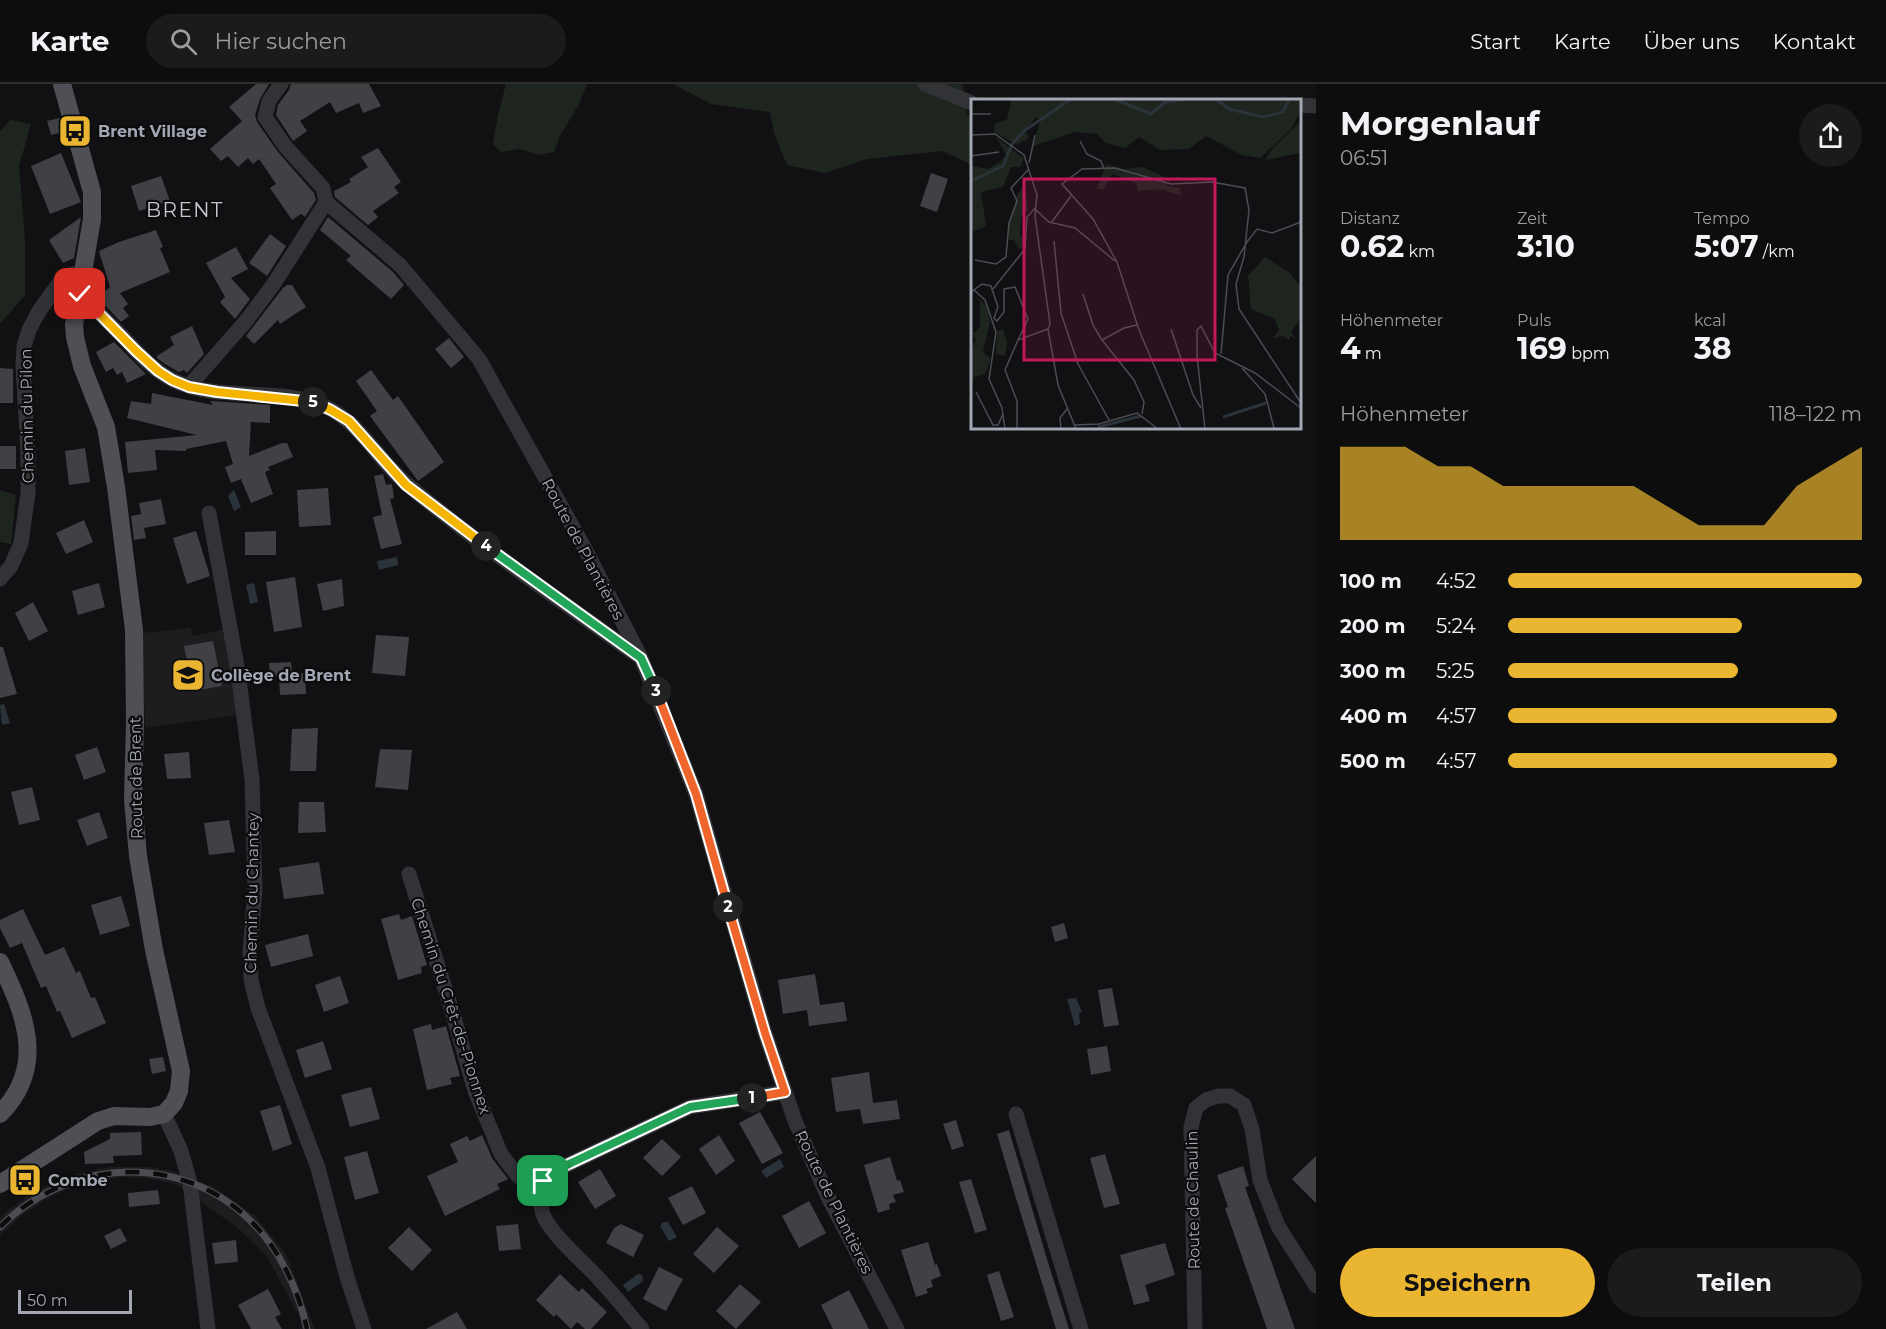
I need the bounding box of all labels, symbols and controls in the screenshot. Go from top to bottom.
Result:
search box [146,14,566,68]
text: Karte [30,24,110,58]
icon: search [167,25,200,58]
text: Hier suchen [215,28,347,55]
text: Start [1470,29,1521,54]
text: Karte [1554,29,1611,54]
text: Über uns [1644,29,1740,54]
text: Kontakt [1773,29,1856,54]
inset map [971,99,1301,429]
text: Morgenlauf [1340,103,1540,143]
button: share [1799,104,1862,167]
bus stop icon: Brent Village [57,113,93,149]
place label: Brent Village [98,122,207,141]
text: 06:51 [1340,146,1388,170]
district label: BRENT [146,198,224,222]
text: Distanz [1340,209,1400,228]
text: Zeit [1517,209,1548,228]
text: Tempo [1694,209,1750,228]
text: 0.62 [1340,228,1404,265]
text: 3:10 [1517,228,1575,265]
text: 5:07 [1694,228,1759,265]
text: km [1404,242,1435,261]
text: /km [1759,242,1795,261]
pin [54,268,105,319]
icon: check [63,277,96,310]
text: Höhenmeter [1340,311,1443,330]
text: Puls [1517,311,1551,330]
text: kcal [1694,311,1726,330]
text: 4 [1340,330,1361,367]
text: 169 [1517,330,1567,367]
text: 38 [1694,330,1732,367]
text: m [1361,344,1382,363]
text: bpm [1567,344,1610,363]
street label: Chemin du Pilon [16,348,38,484]
pin: 5 [298,387,328,417]
text: 5 [308,392,318,411]
text: Höhenmeter [1340,402,1469,426]
text: 118–122 m [1769,402,1862,426]
street label: Route de Plantières [538,475,628,623]
pin: 4 [471,531,501,561]
text: 4 [480,536,492,555]
text: 100 m [1340,569,1402,593]
text: 4:52 [1436,569,1476,593]
text: 200 m [1340,614,1406,638]
text: 5:24 [1436,614,1476,638]
school or university icon: Collège de Brent [170,657,206,693]
text: 300 m [1340,659,1406,683]
text: 5:25 [1436,659,1474,683]
place label: Collège de Brent [211,666,351,685]
pin: 3 [641,676,671,706]
text: 3 [651,681,661,700]
text: 400 m [1340,704,1408,728]
text: 4:57 [1436,704,1476,728]
street label: Route de Brent [125,716,147,839]
text: 500 m [1340,749,1406,773]
text: 4:57 [1436,749,1476,773]
street label: Chemin du Chantey [241,812,263,974]
pin: 2 [713,892,743,922]
street label: Chemin du Crêt-de-Pionnex [407,896,495,1117]
text: 2 [723,897,733,916]
pin: 1 [737,1083,767,1113]
text: 1 [749,1088,755,1107]
street label: Route de Plantières [791,1127,877,1277]
street label: Route de Chaulin [1182,1130,1204,1270]
pin [517,1155,568,1206]
bus stop icon: Combe [7,1162,43,1198]
icon: arrive [526,1164,559,1197]
place label: Combe [48,1171,108,1190]
button: Speichern [1340,1248,1595,1317]
button: Teilen [1607,1248,1862,1317]
scale bar [18,1287,132,1314]
text: 50 m [27,1291,68,1310]

